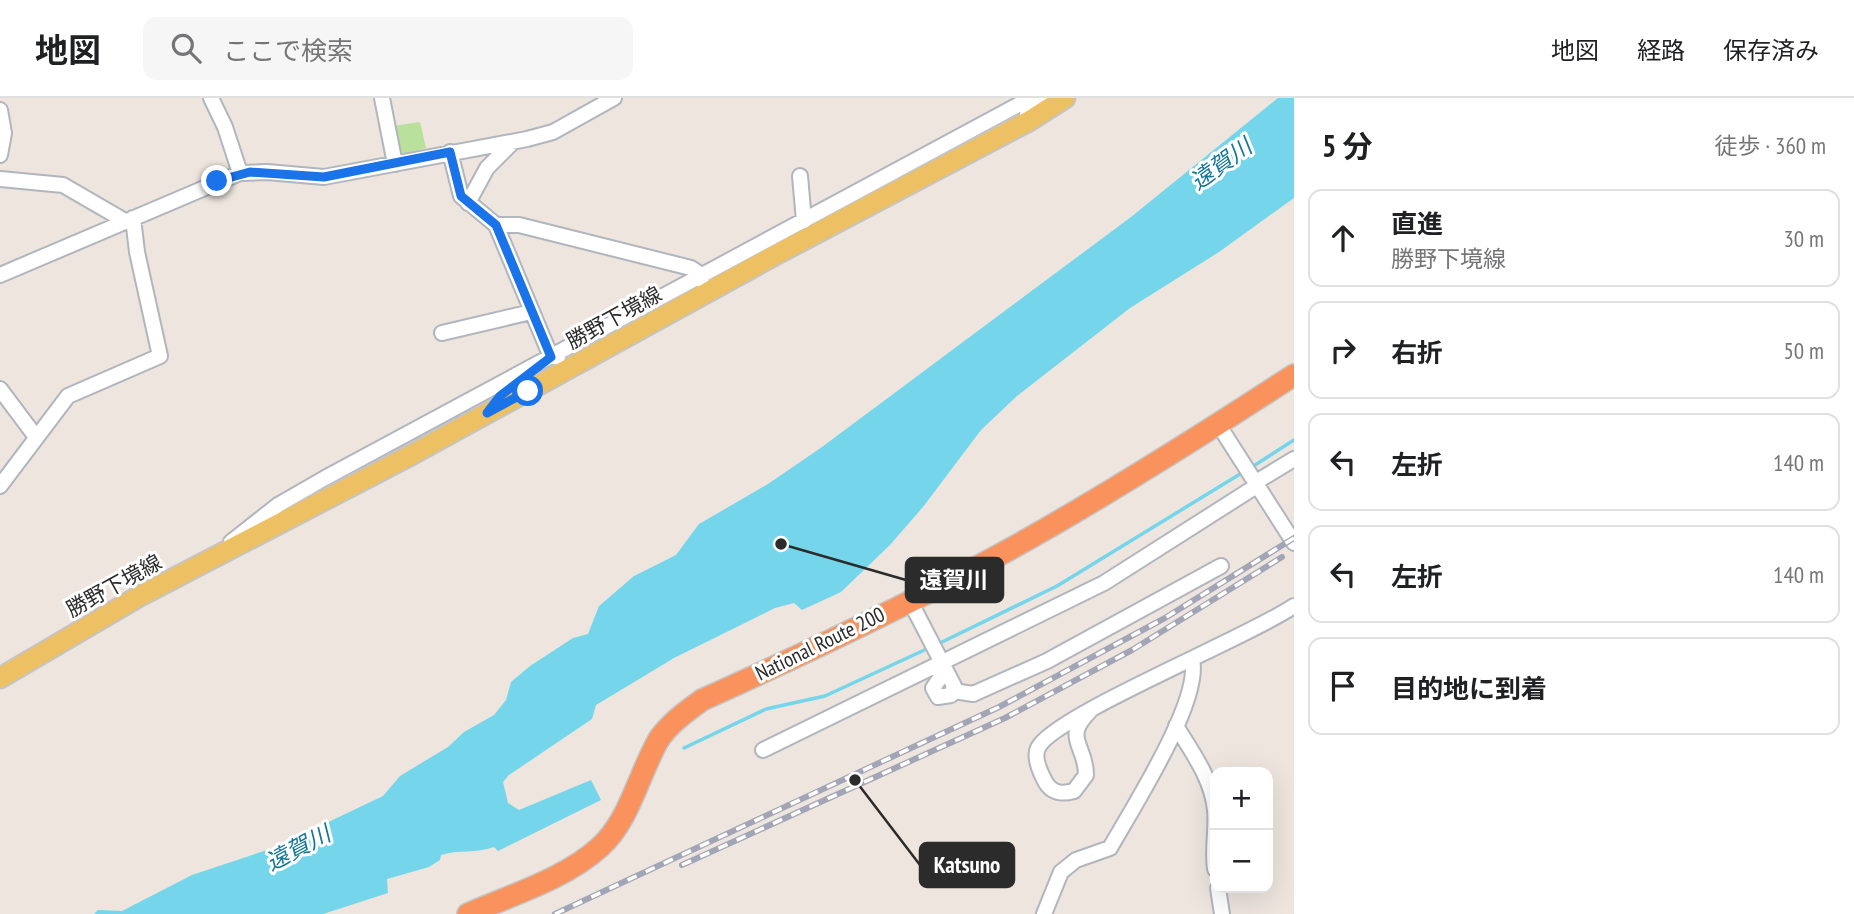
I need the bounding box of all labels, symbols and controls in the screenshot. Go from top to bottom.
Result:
search box [143,17,633,80]
text: 地図 [35,28,101,71]
icon: search [167,29,205,67]
text: ここで検索 [223,34,353,67]
text: 地図 [1551,35,1599,66]
text: 経路 [1637,35,1685,66]
text: 保存済み [1723,35,1819,66]
text: 5 分 [1322,126,1373,165]
water label: 遠賀川 [1184,130,1260,196]
text: 徒歩 · 360 m [1714,131,1826,160]
route end [201,165,232,196]
text: 直進 [1391,207,1443,240]
icon: ahead [1324,219,1362,257]
text: 30 m [1783,224,1824,253]
text: 勝野下境線 [1391,244,1506,273]
street label: 勝野下境線 [561,280,666,355]
icon: right [1324,331,1362,369]
text: 右折 [1391,336,1443,369]
text: 50 m [1783,336,1824,365]
route start [512,375,543,406]
icon: left [1324,443,1362,481]
text: 左折 [1391,448,1443,481]
text: 140 m [1773,448,1824,477]
street label: 勝野下境線 [61,548,166,623]
icon: left [1324,555,1362,593]
callout: 遠賀川 [906,558,1003,602]
text: 左折 [1391,560,1443,593]
text: 140 m [1773,560,1824,589]
text: 遠賀川 [920,565,989,594]
street label: National Route 200 [751,601,889,687]
icon: arrive [1324,667,1362,705]
text: 目的地に到着 [1391,672,1547,705]
map controls [1210,767,1273,893]
button: + [1210,767,1273,830]
water label: 遠賀川 [260,817,338,877]
button: − [1210,830,1273,893]
callout: Katsuno [920,843,1014,887]
text: Katsuno [934,850,1000,879]

